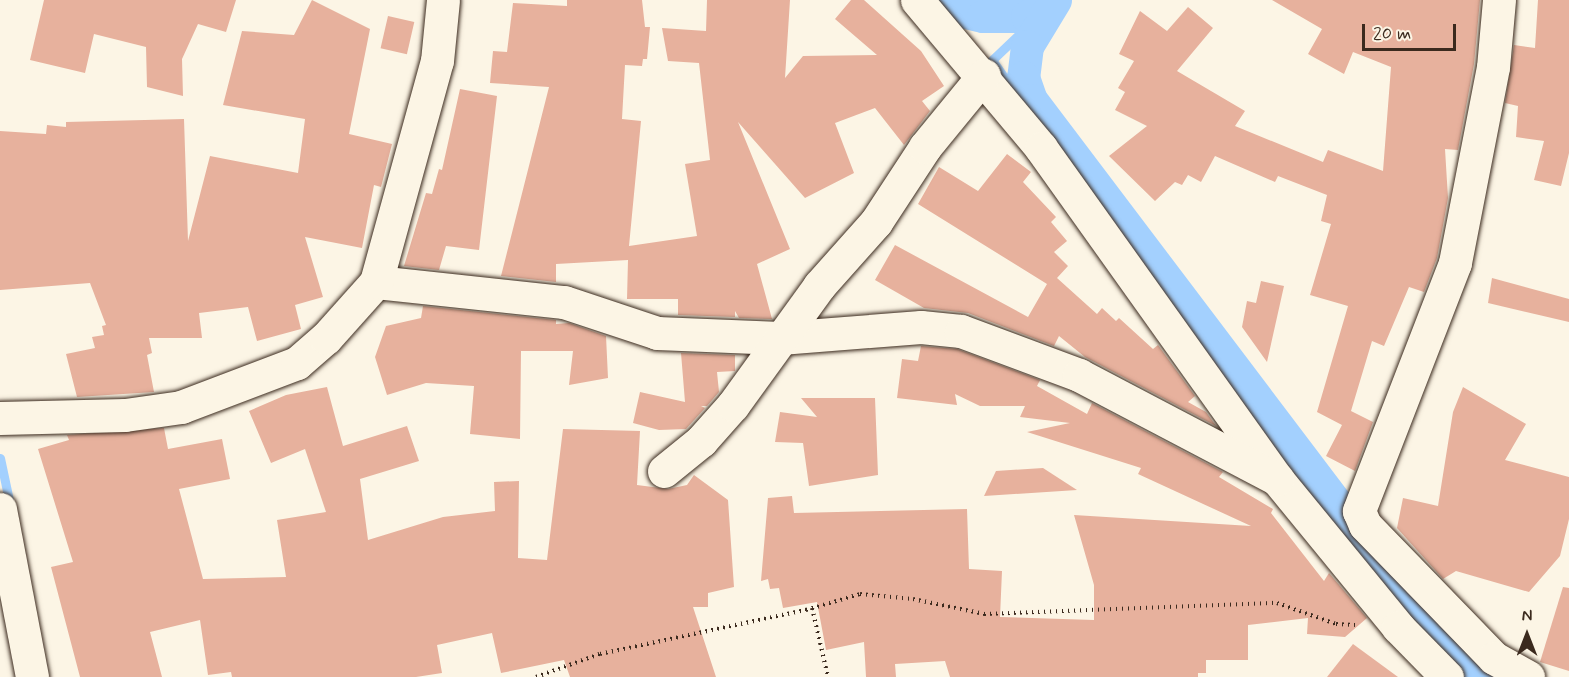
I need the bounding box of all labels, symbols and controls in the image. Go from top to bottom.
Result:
scale bar [1365,12,1460,50]
text: 20 m [1373,22,1411,46]
north arrow [1497,605,1557,665]
text: N [1522,606,1532,627]

